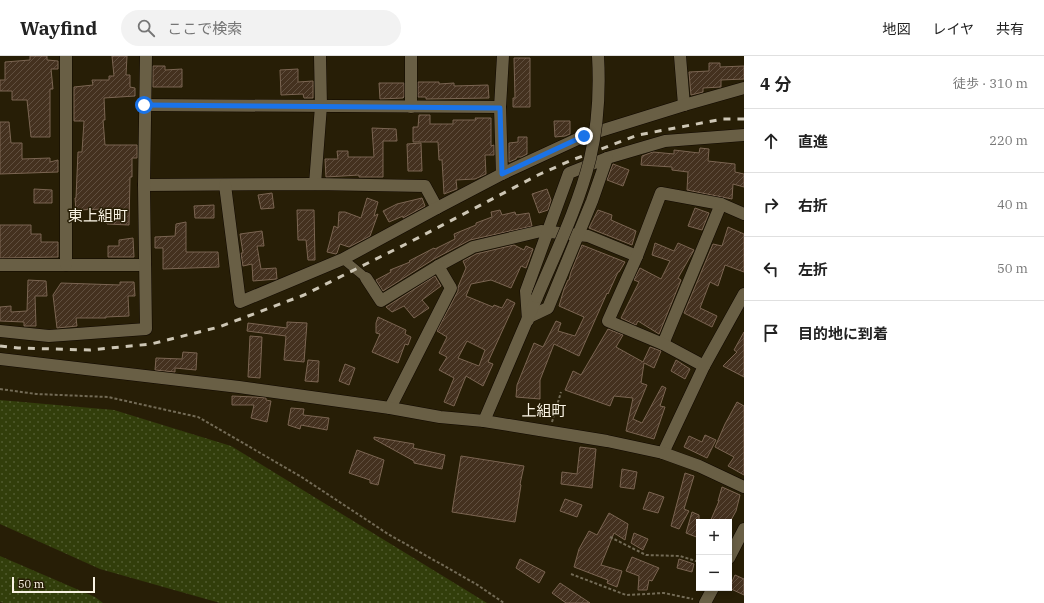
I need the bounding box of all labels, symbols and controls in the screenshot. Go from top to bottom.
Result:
search box [121,10,401,46]
text: Wayfind [20,16,97,40]
icon: search [135,17,157,39]
text: ここで検索 [167,19,242,38]
text: 地図 [882,20,910,38]
text: レイヤ [932,20,974,38]
text: 共有 [996,20,1024,38]
text: 4 分 [760,73,791,95]
text: 徒歩 · 310 m [953,75,1028,92]
route start [135,96,153,114]
route end [575,127,593,145]
icon: ahead [760,130,782,152]
text: 直進 [798,132,828,151]
text: 220 m [989,132,1028,149]
icon: right [760,194,782,216]
text: 右折 [798,196,828,215]
text: 40 m [997,196,1028,213]
district label: 東上組町 [68,206,128,225]
icon: left [760,258,782,280]
text: 左折 [798,260,828,279]
text: 50 m [997,260,1028,277]
icon: arrive [760,322,782,344]
text: 目的地に到着 [798,324,888,343]
district label: 上組町 [521,401,567,420]
map controls [696,519,732,591]
button: + [696,519,732,555]
button: − [696,555,732,591]
scale bar [12,575,95,594]
text: 50 m [18,577,44,591]

